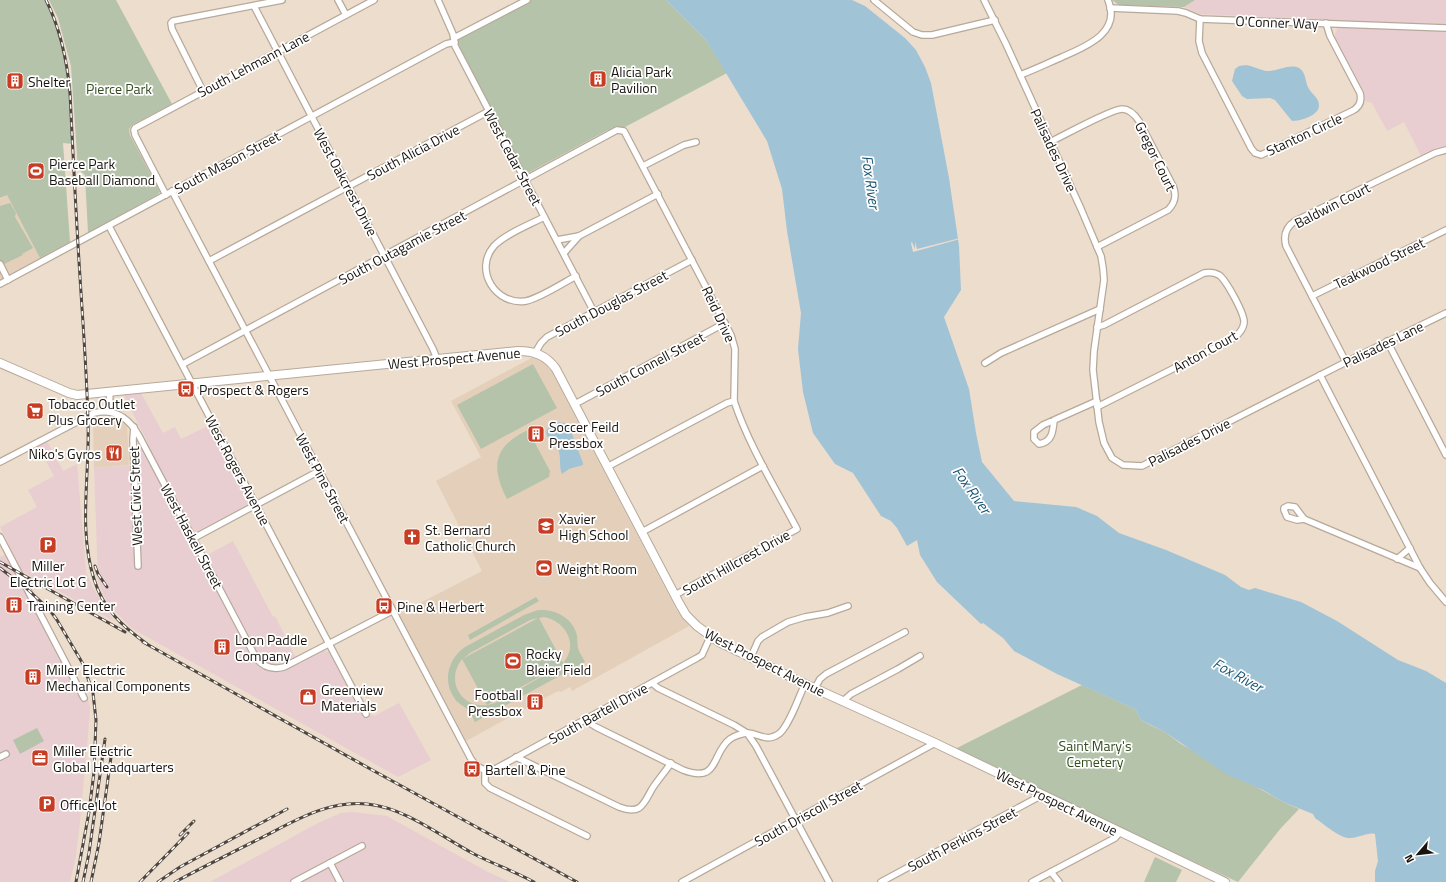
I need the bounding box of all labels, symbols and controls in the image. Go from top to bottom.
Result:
street label: O'Conner Way [1235,10,1319,34]
street label: South Lehmann Lane [193,26,313,102]
place label: Alicia Park Pavilion [611,61,672,98]
building icon: Alicia Park Pavilion [588,69,608,89]
building icon: Shelter [5,71,25,91]
place label: Shelter [28,71,70,92]
park label: Pierce Park [86,78,152,99]
street label: West Cedar Street [479,105,547,209]
street label: Palisades Drive [1026,105,1082,195]
street label: Stanton Circle [1263,107,1345,161]
street label: Gregor Court [1130,118,1182,194]
street label: South Alicia Drive [363,119,463,185]
street label: West Oakcrest Drive [309,124,383,240]
street label: South Mason Street [170,125,284,199]
place label: Pierce Park Baseball Diamond [49,153,155,190]
water label: Fox River [856,154,886,212]
sports icon: Pierce Park Baseball Diamond [26,161,46,181]
street label: Baldwin Court [1290,177,1374,233]
street label: South Outagamie Street [334,204,470,290]
street label: Teakwood Street [1330,232,1428,294]
street label: South Douglas Street [551,264,671,342]
street label: Reid Drive [697,282,741,346]
street label: Palisades Lane [1339,315,1427,373]
street label: Anton Court [1169,325,1241,377]
street label: South Connell Street [592,326,708,402]
street label: West Prospect Avenue [387,342,521,374]
bus stop icon: Prospect & Rogers [176,379,196,399]
place label: Prospect & Rogers [199,379,309,400]
place label: Tobacco Outlet Plus Grocery [48,393,135,430]
supermarket icon: Tobacco Outlet Plus Grocery [25,401,45,421]
street label: West Rogers Avenue [200,411,276,529]
street label: Palisades Drive [1144,412,1234,472]
place label: Soccer Feild Pressbox [549,416,619,453]
building icon: Soccer Feild Pressbox [526,424,546,444]
street label: West Pine Street [291,429,356,527]
place label: Niko's Gyros [28,443,101,464]
restaurant icon: Niko's Gyros [104,443,124,463]
street label: West Civic Street [123,446,147,546]
water label: Fox River [947,461,998,520]
street label: West Haskell Street [156,480,229,592]
place label: Xavier High School [559,508,629,545]
school or university icon: Xavier High School [536,516,556,536]
place label: St. Bernard Catholic Church [425,519,516,556]
street label: South Hillcrest Drive [678,524,794,600]
church icon: St. Bernard Catholic Church [402,527,422,547]
parking icon: Miller Electric Lot G [38,535,58,555]
place label: Miller Electric Lot G [10,555,86,592]
sports icon: Weight Room [534,558,554,578]
place label: Weight Room [557,558,637,579]
building icon: Training Center [4,595,24,615]
place label: Training Center [27,595,115,616]
bus stop icon: Pine & Herbert [374,596,394,616]
place label: Pine & Herbert [397,596,484,617]
street label: West Prospect Avenue [701,622,829,702]
place label: Loon Paddle Company [235,629,307,666]
building icon: Loon Paddle Company [212,637,232,657]
place label: Rocky Bleier Field [526,643,591,680]
sports icon: Rocky Bleier Field [503,651,523,671]
water label: Fox River [1209,652,1269,699]
place label: Miller Electric Mechanical Components [46,659,190,696]
building icon: Miller Electric Mechanical Components [23,667,43,687]
street label: South Bartell Drive [545,677,651,749]
place label: Greenview Materials [321,679,384,716]
place label: Football Pressbox [468,684,523,721]
shop icon: Greenview Materials [298,687,318,707]
building icon: Football Pressbox [525,692,545,712]
park label: Saint Mary's Cemetery [1059,735,1131,772]
place label: Miller Electric Global Headquarters [53,740,174,777]
office icon: Miller Electric Global Headquarters [30,748,50,768]
bus stop icon: Bartell & Pine [462,759,482,779]
place label: Bartell & Pine [485,759,566,780]
street label: West Prospect Avenue [993,763,1121,841]
street label: South Driscoll Street [750,775,866,851]
parking icon: Office Lot [37,794,57,814]
place label: Office Lot [60,794,117,815]
street label: South Perkins Street [904,801,1020,877]
north arrow [1398,834,1438,874]
text: N [1400,852,1418,866]

